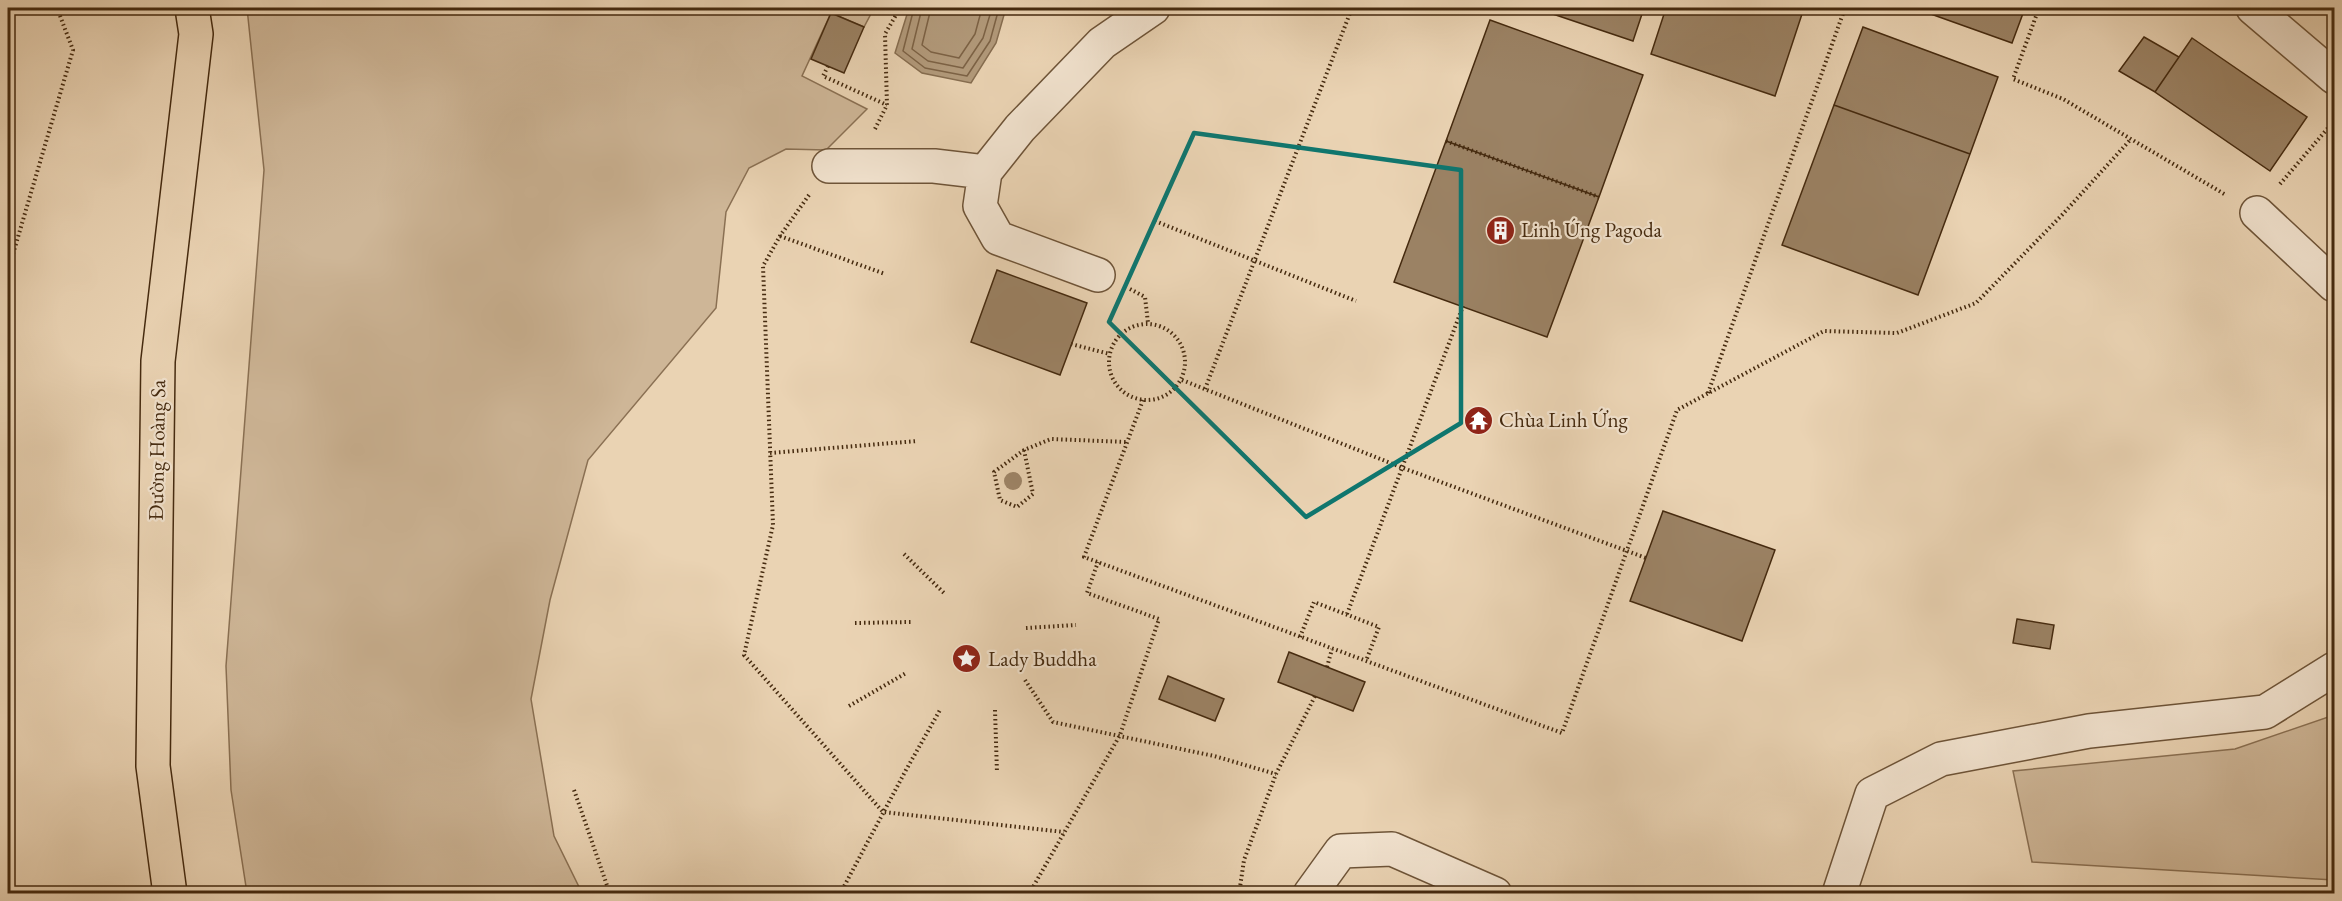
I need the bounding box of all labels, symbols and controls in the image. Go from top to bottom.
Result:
building icon: Linh Úng Pagoda [1484,214,1516,246]
place label: Linh Úng Pagoda [1521,216,1663,243]
street label: Đường Hoàng Sa [142,379,171,521]
temple icon: Chùa Linh Ứng [1462,404,1494,436]
place label: Chùa Linh Ứng [1499,406,1628,433]
place icon: Lady Buddha [951,643,983,675]
place label: Lady Buddha [988,645,1097,672]

